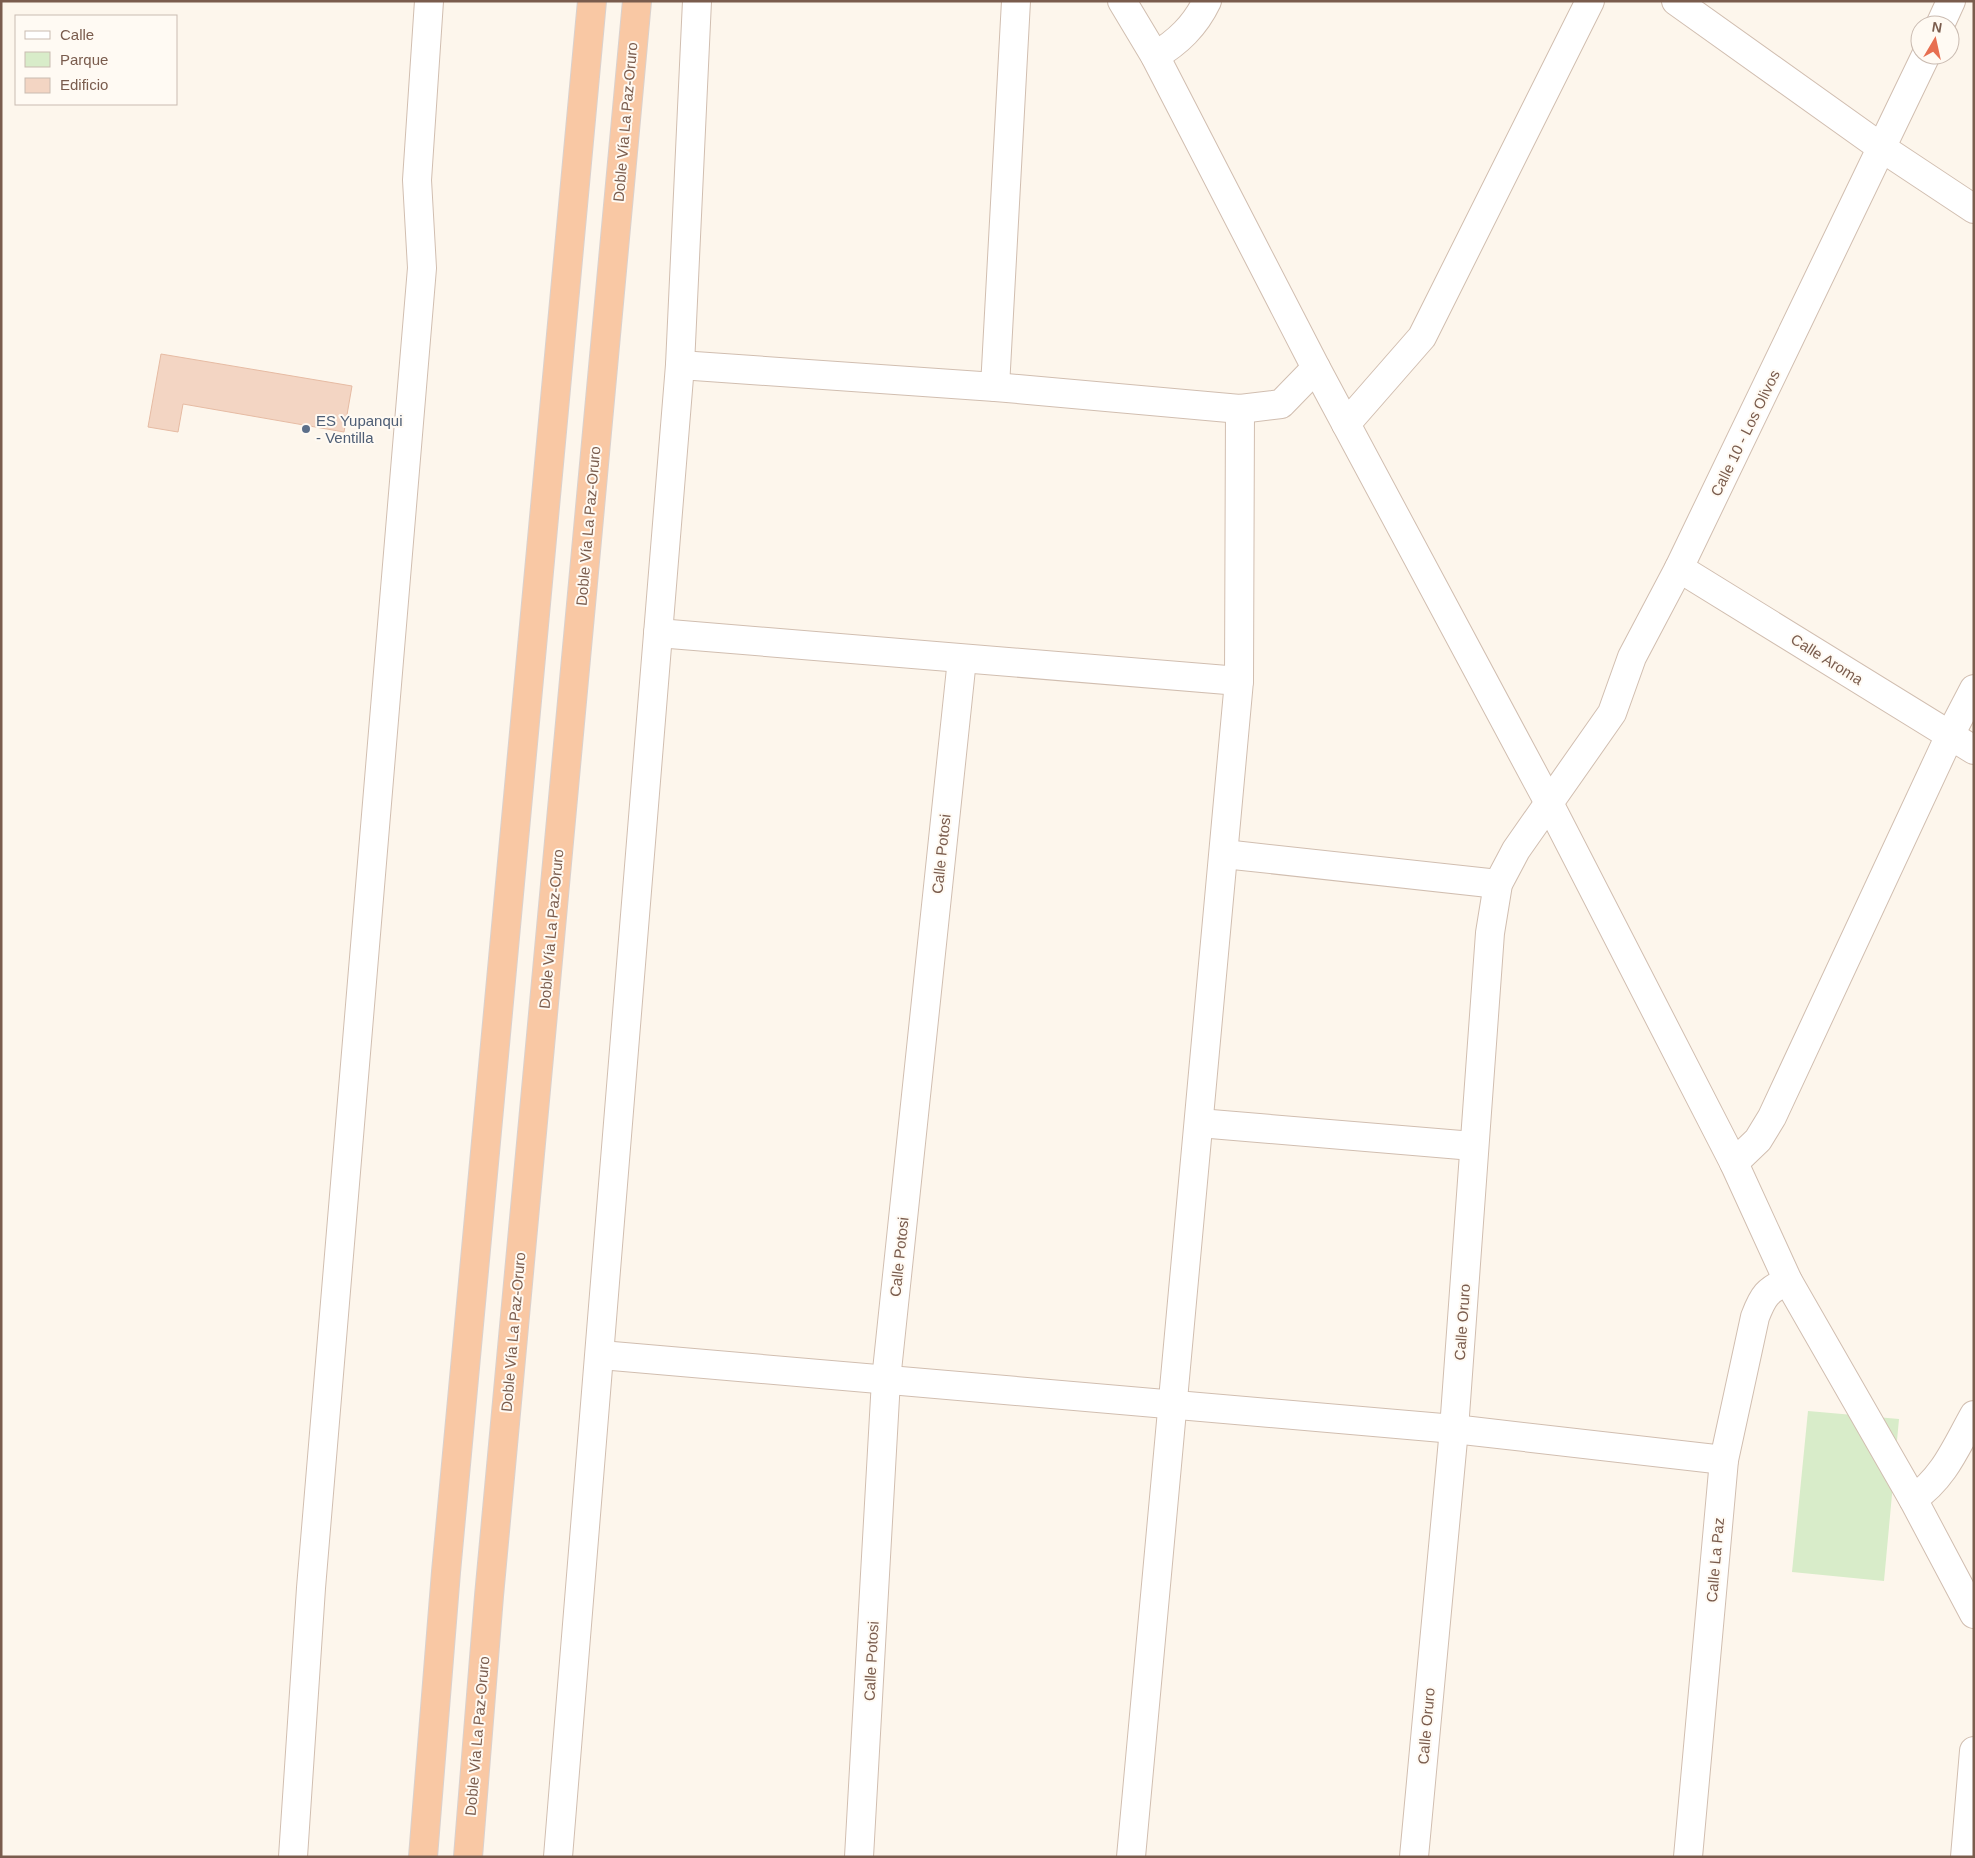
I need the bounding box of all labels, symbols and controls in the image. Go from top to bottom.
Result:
legend [15,15,178,105]
north arrow [1910,15,1960,65]
text: N [1931,18,1943,36]
text: Calle [60,26,94,43]
street label: Doble Vía La Paz-Oruro [610,42,640,202]
text: Parque [60,51,108,68]
text: Edificio [60,76,108,93]
street label: Calle 10 - Los Olivos [1707,367,1783,499]
place label: ES Yupanqui - Ventilla [316,412,402,446]
marker: ES Yupanqui - Ventilla [300,423,312,435]
street label: Doble Vía La Paz-Oruro [573,446,603,606]
street label: Calle Aroma [1788,630,1867,688]
street label: Calle Potosi [928,813,954,895]
street label: Doble Vía La Paz-Oruro [536,849,566,1009]
street label: Calle Potosi [886,1216,912,1298]
street label: Doble Vía La Paz-Oruro [498,1252,528,1412]
street label: Calle Oruro [1451,1283,1473,1361]
street label: Calle La Paz [1703,1517,1727,1603]
street label: Calle Potosi [860,1621,882,1701]
street label: Doble Vía La Paz-Oruro [462,1656,492,1816]
street label: Calle Oruro [1414,1687,1438,1765]

